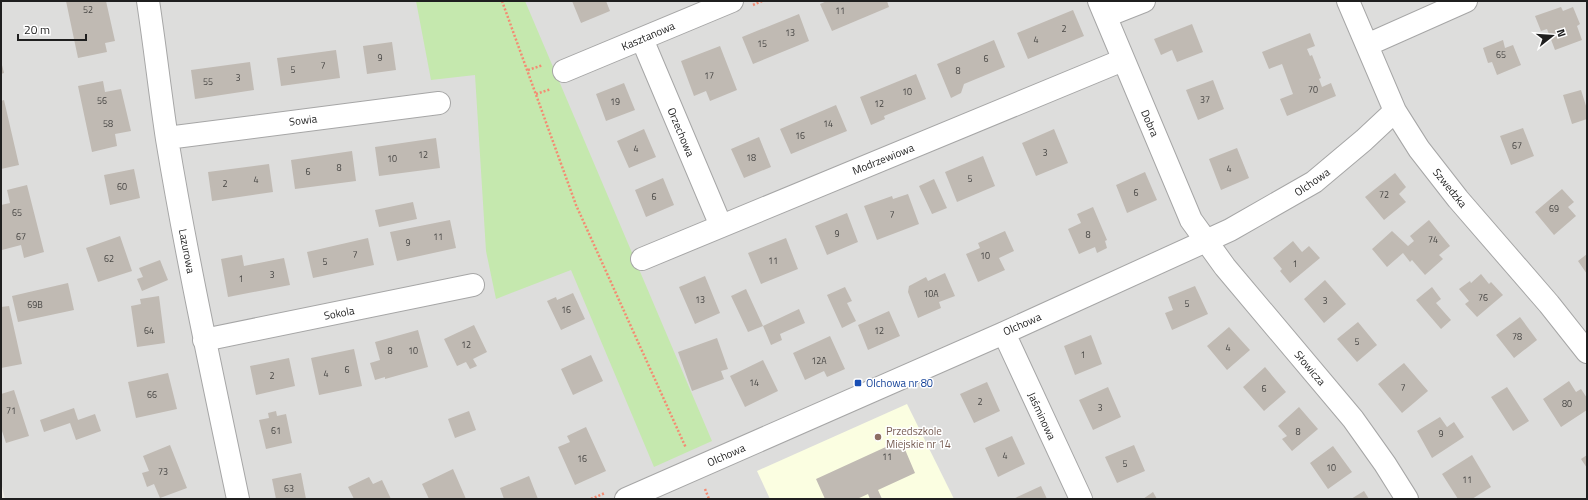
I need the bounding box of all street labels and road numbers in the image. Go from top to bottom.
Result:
street label: Kasztanowa [619,17,678,54]
street label: Orzechowa [663,105,699,159]
street label: Dobra [1137,107,1163,139]
street label: Sowia [288,110,318,130]
street label: Modrzewiowa [850,139,917,179]
street label: Olchowa [1291,164,1333,200]
street label: Szwedzka [1429,165,1471,211]
street label: Lazurowa [175,227,199,275]
street label: Sokola [322,302,356,324]
street label: Olchowa [1000,308,1044,339]
street label: Słowicza [1291,347,1330,389]
street label: Jaśminowa [1024,390,1060,443]
street label: Olchowa [704,439,748,470]

